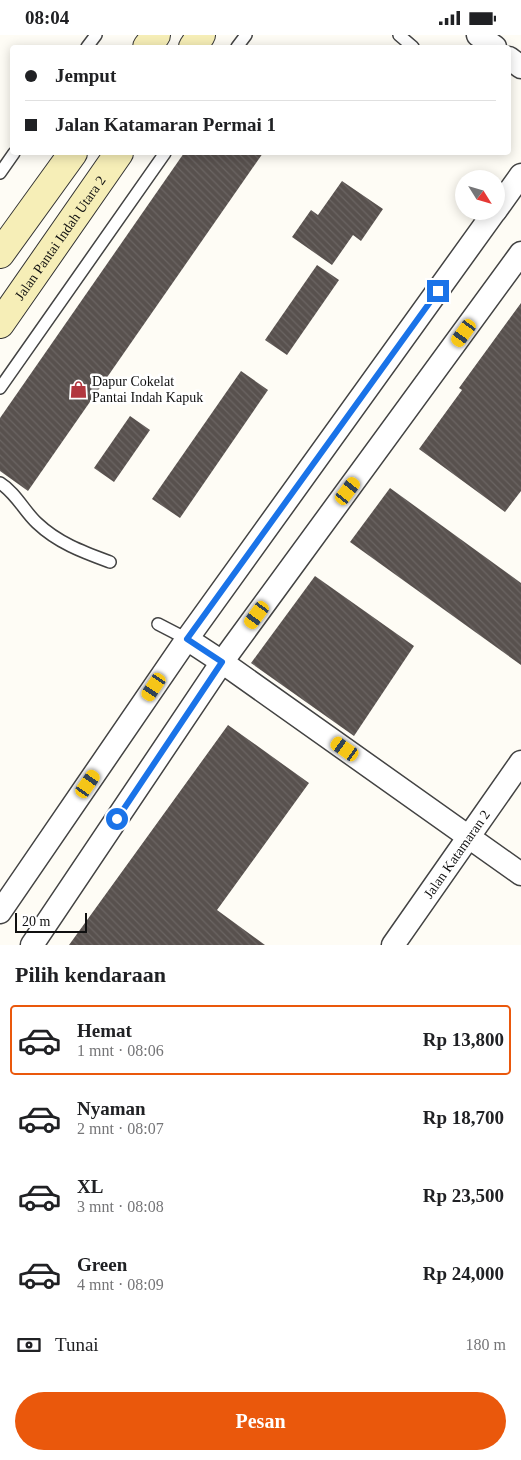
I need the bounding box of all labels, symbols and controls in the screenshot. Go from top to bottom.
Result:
text: 08:04 [25,7,69,28]
text: Jemput [55,65,116,86]
text: Jalan Katamaran Permai 1 [55,114,276,135]
north arrow [455,170,505,220]
map controls [455,170,505,220]
street label: Jalan Pantai Indah Utara 2 [12,173,108,303]
route end [427,280,449,302]
car [449,316,478,350]
place label: Dapur Cokelat Pantai Indah Kapuk [92,374,203,405]
shop icon: Dapur Cokelat Pantai Indah Kapuk [68,379,88,399]
car [332,475,363,507]
car [242,598,271,632]
car [139,670,168,704]
car [328,734,361,764]
car [73,767,102,801]
street label: Jalan Katamaran 2 [421,807,493,901]
route start [106,808,128,830]
scale bar [15,910,88,933]
text: 20 m [22,914,50,929]
text: Pilih kendaraan [15,962,166,987]
icon: car [17,1018,62,1063]
text: Hemat [77,1020,132,1041]
text: Rp 13,800 [423,1029,504,1050]
text: 1 mnt · 08:06 [77,1042,164,1059]
icon: car [17,1096,62,1141]
text: Nyaman [77,1098,146,1119]
text: Rp 18,700 [423,1107,504,1128]
text: 2 mnt · 08:07 [77,1120,164,1137]
icon: car [17,1174,62,1219]
text: XL [77,1176,103,1197]
text: Rp 23,500 [423,1185,504,1206]
text: 3 mnt · 08:08 [77,1198,164,1215]
icon: car [17,1252,62,1297]
text: Green [77,1254,127,1275]
text: Rp 24,000 [423,1263,504,1284]
text: 4 mnt · 08:09 [77,1276,164,1293]
icon: cash [15,1331,43,1359]
text: Tunai [55,1334,99,1355]
text: 180 m [466,1336,506,1353]
button: Pesan [15,1392,506,1450]

